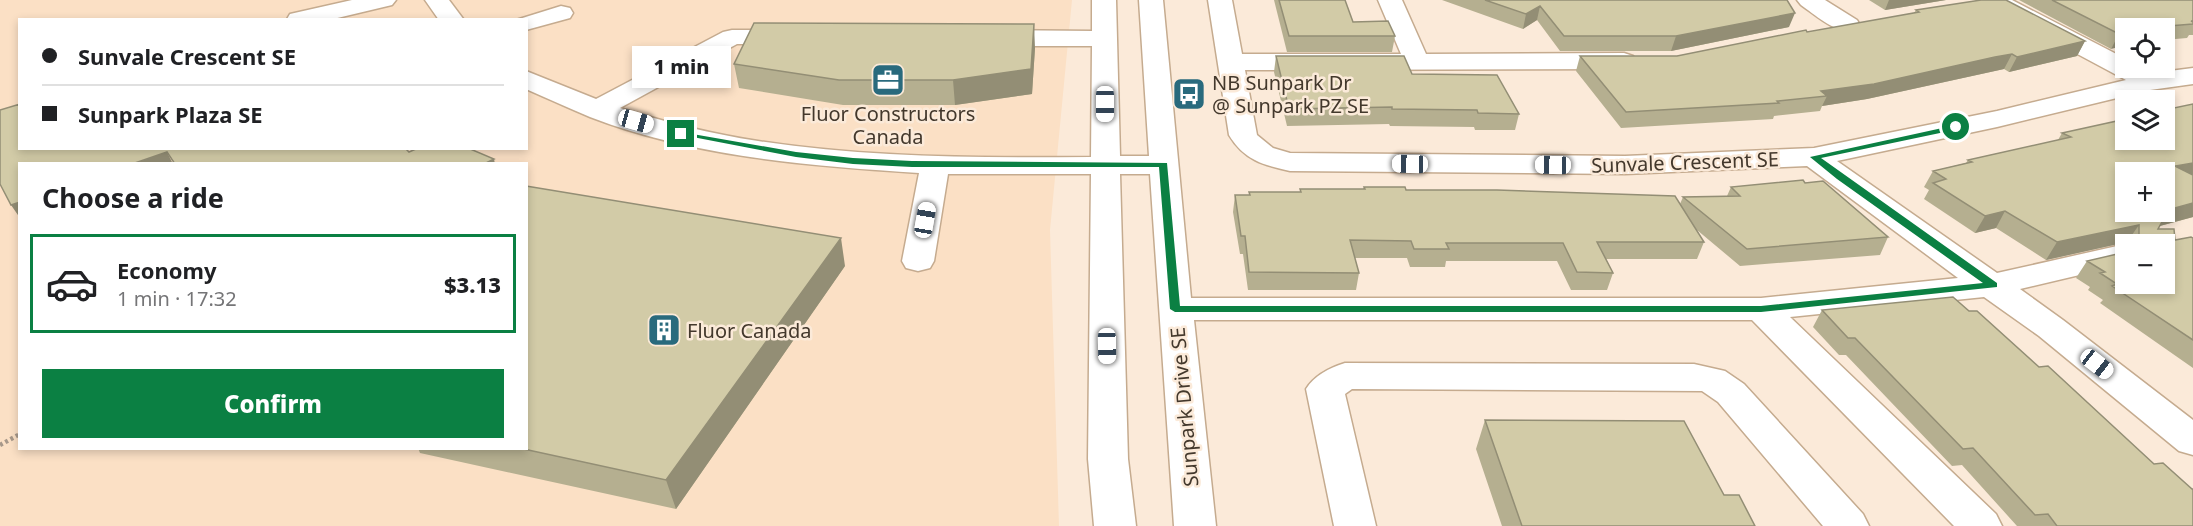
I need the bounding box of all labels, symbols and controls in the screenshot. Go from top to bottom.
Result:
map controls [2115,18,2175,294]
button: locate [2115,18,2175,78]
text: Sunvale Crescent SE [78,41,296,71]
callout: 1 min [632,47,730,89]
text: 1 min [654,53,709,80]
office icon: Fluor Constructors Canada [870,62,906,98]
place label: NB Sunpark Dr @ Sunpark PZ SE [1212,69,1369,119]
bus stop icon: NB Sunpark Dr @ Sunpark PZ SE [1171,76,1207,112]
car [1096,86,1114,122]
button: layers [2115,90,2175,150]
text: Sunpark Plaza SE [78,99,263,129]
place label: Fluor Constructors Canada [801,100,975,150]
car [616,107,656,135]
route start [1942,113,1969,140]
route end [667,120,694,147]
street label: Sunvale Crescent SE [1591,145,1779,179]
car [1392,155,1428,173]
car [1535,156,1571,174]
button: + [2115,162,2175,222]
text: Choose a ride [42,179,224,216]
car [913,201,937,239]
button: − [2115,234,2175,294]
text: Economy [117,255,216,285]
icon: car [45,257,99,311]
text: $3.13 [444,269,501,299]
text: 1 min · 17:32 [117,285,237,312]
building icon: Fluor Canada [646,312,682,348]
place label: Fluor Canada [687,317,811,344]
street label: Sunpark Drive SE [1164,326,1204,488]
car [1098,328,1116,364]
car [2077,346,2117,382]
button: Confirm [42,369,504,438]

